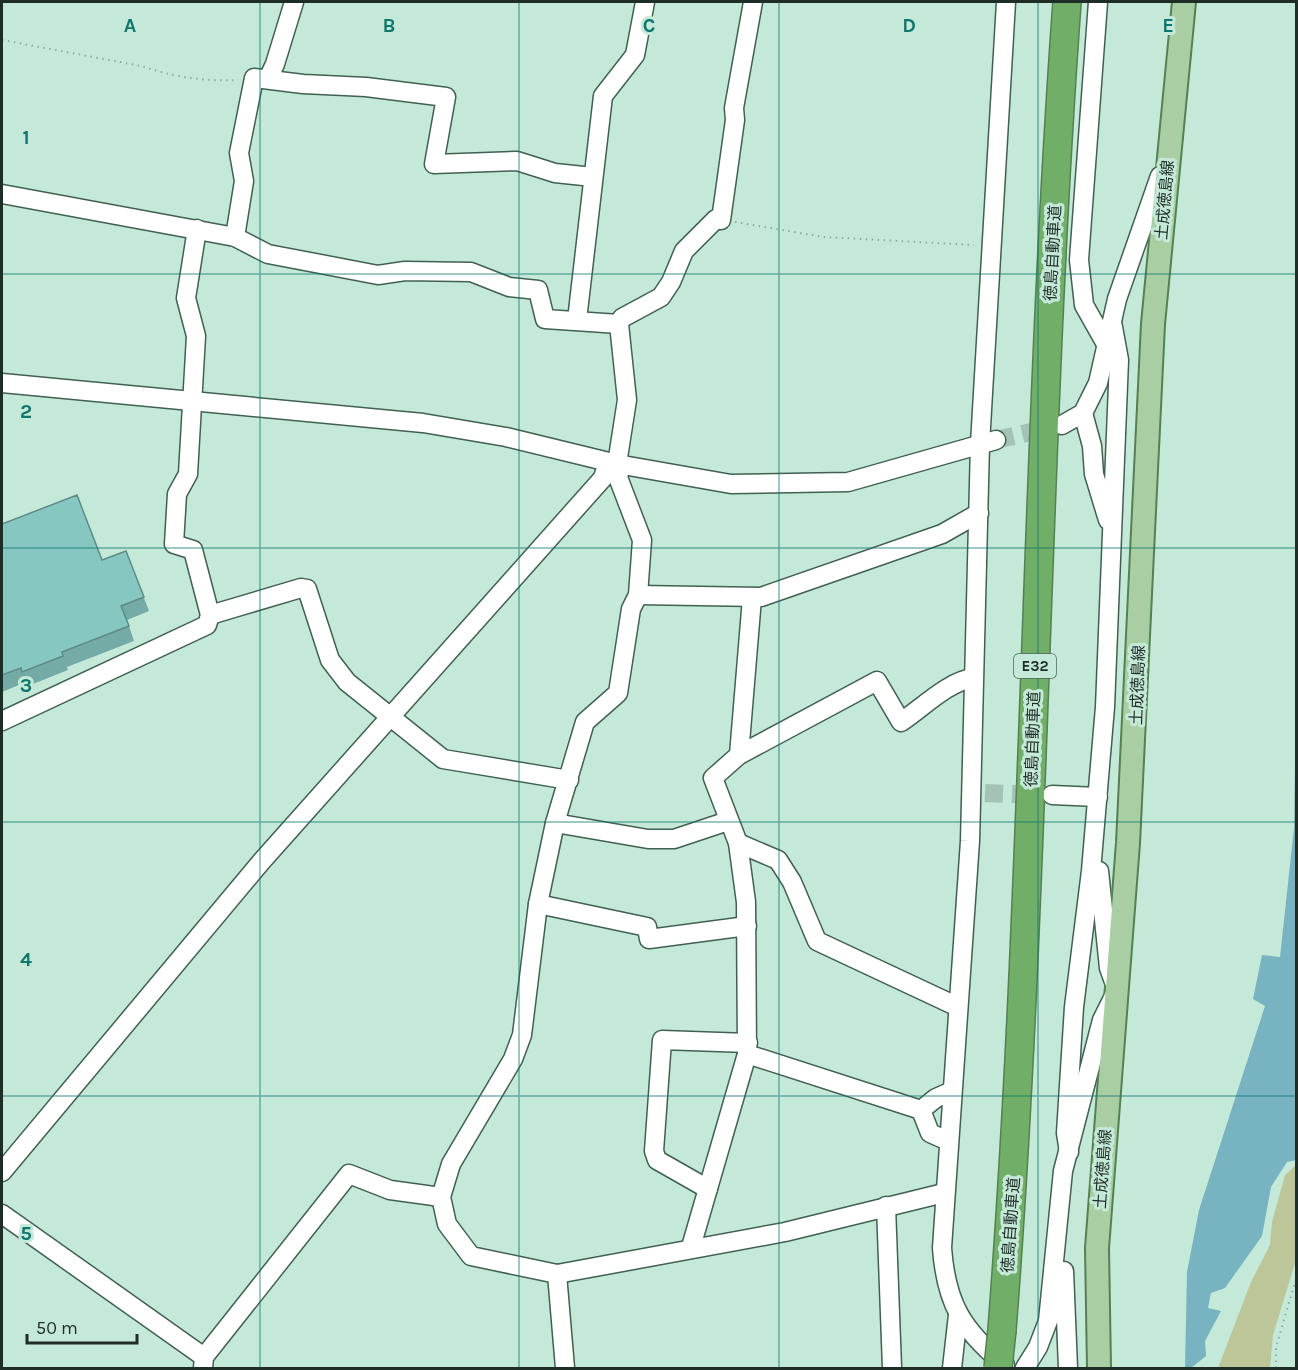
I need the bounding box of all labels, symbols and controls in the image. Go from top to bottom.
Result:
text: A [124,14,137,37]
text: B [383,14,395,37]
text: C [643,14,655,37]
text: D [902,14,916,37]
text: E [1162,14,1174,37]
text: 1 [22,126,30,149]
street label: 土成徳島線 [1152,159,1177,241]
street label: 徳島自動車道 [1040,205,1064,301]
text: 2 [20,400,32,423]
street label: 土成徳島線 [1127,645,1148,725]
road number: E32 [1014,654,1056,678]
text: 3 [20,674,32,697]
street label: 徳島自動車道 [1021,691,1044,787]
text: 4 [20,948,32,971]
street label: 土成徳島線 [1090,1128,1115,1210]
street label: 徳島自動車道 [998,1176,1023,1274]
text: 5 [20,1222,32,1245]
scale bar [27,1307,136,1345]
text: 50 m [36,1317,78,1339]

